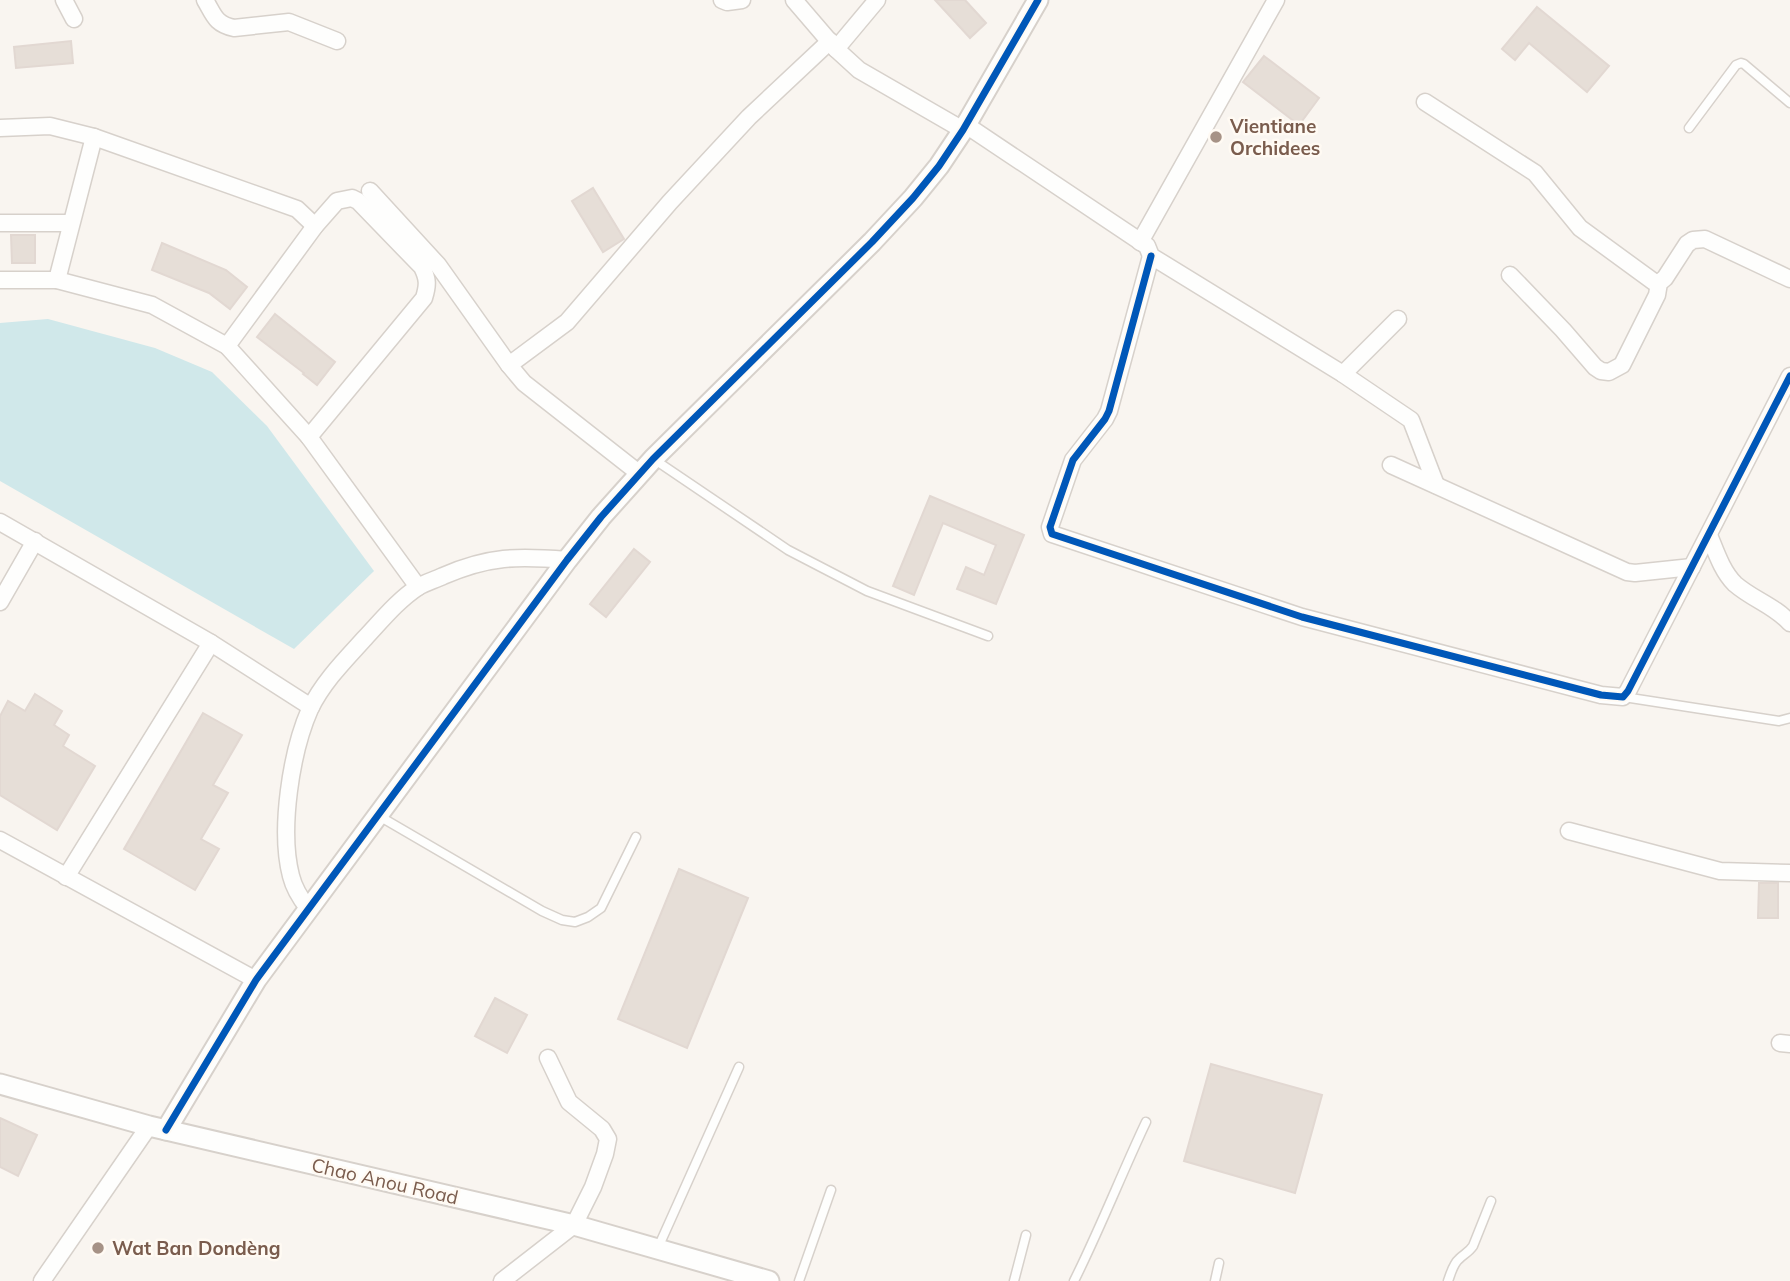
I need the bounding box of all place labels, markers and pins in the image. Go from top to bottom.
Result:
place label: Vientiane Orchidees [1229,114,1320,160]
marker: Vientiane Orchidees [1208,129,1224,145]
place label: Wat Ban Dondèng [112,1236,281,1260]
marker: Wat Ban Dondèng [90,1240,106,1256]

